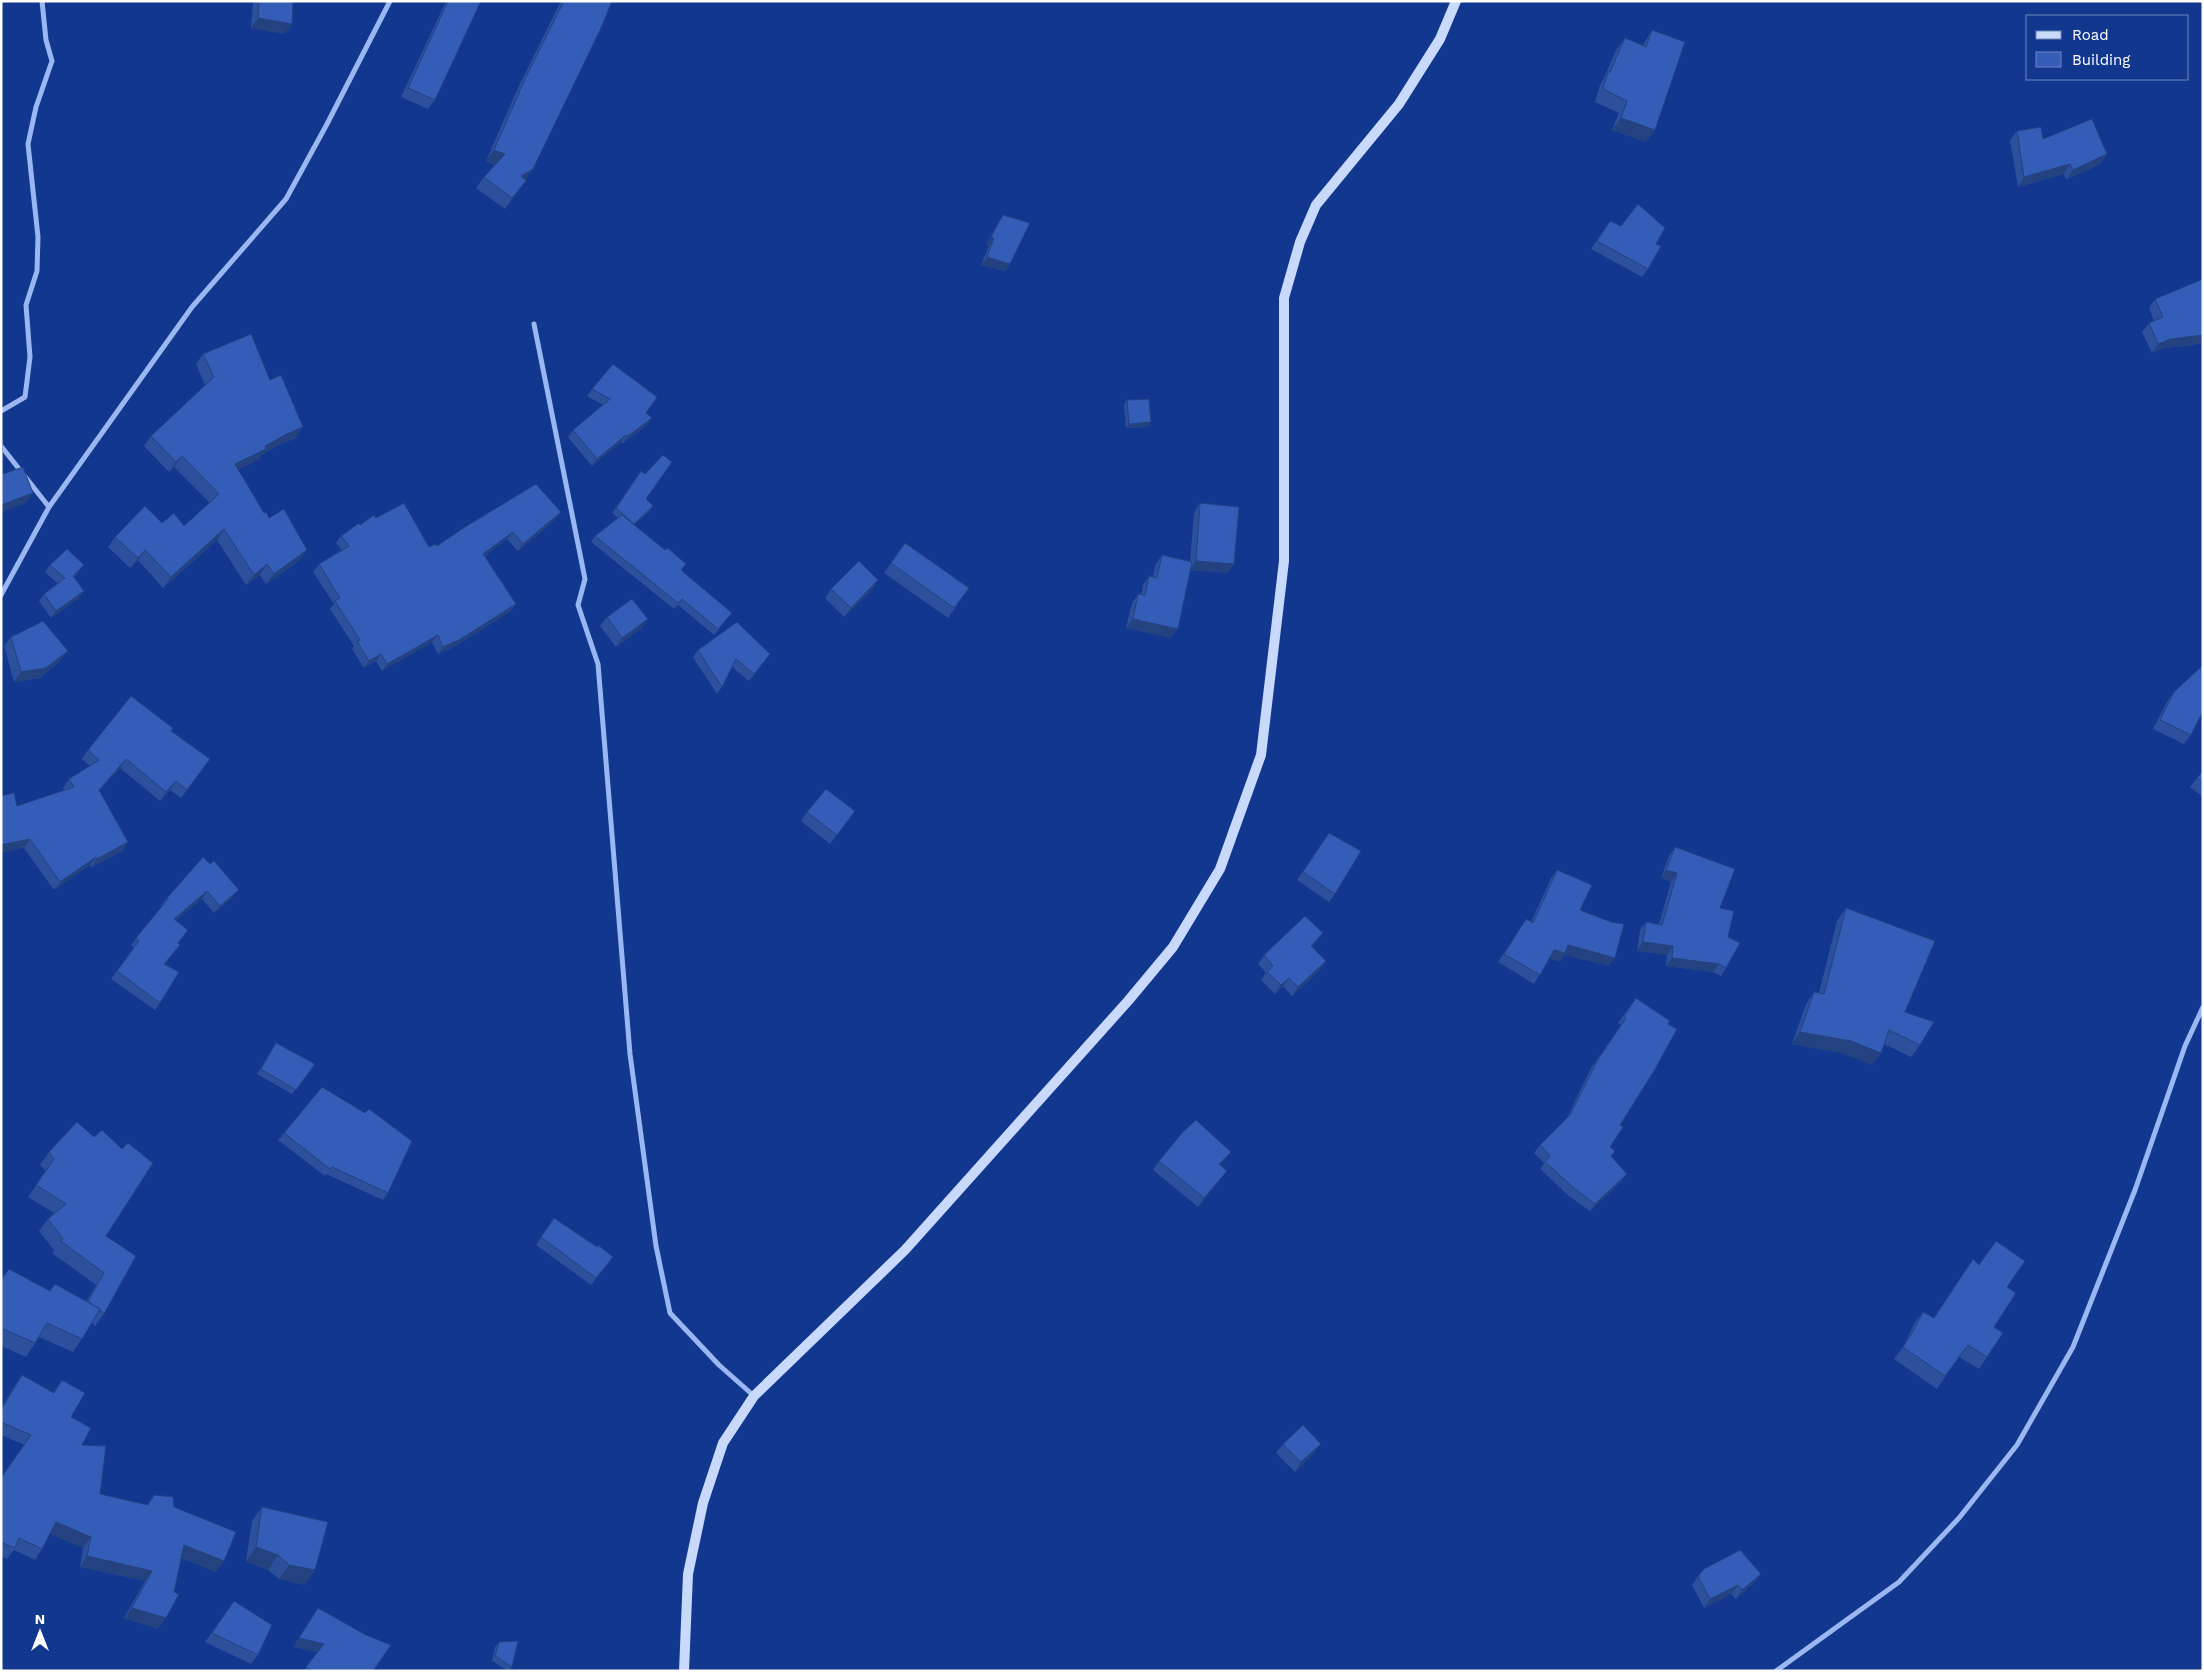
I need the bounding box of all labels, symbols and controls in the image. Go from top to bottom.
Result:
legend [2026,15,2189,80]
text: Road [2072,26,2109,44]
text: Building [2072,51,2130,69]
north arrow [15,1607,65,1657]
text: N [35,1611,45,1627]

